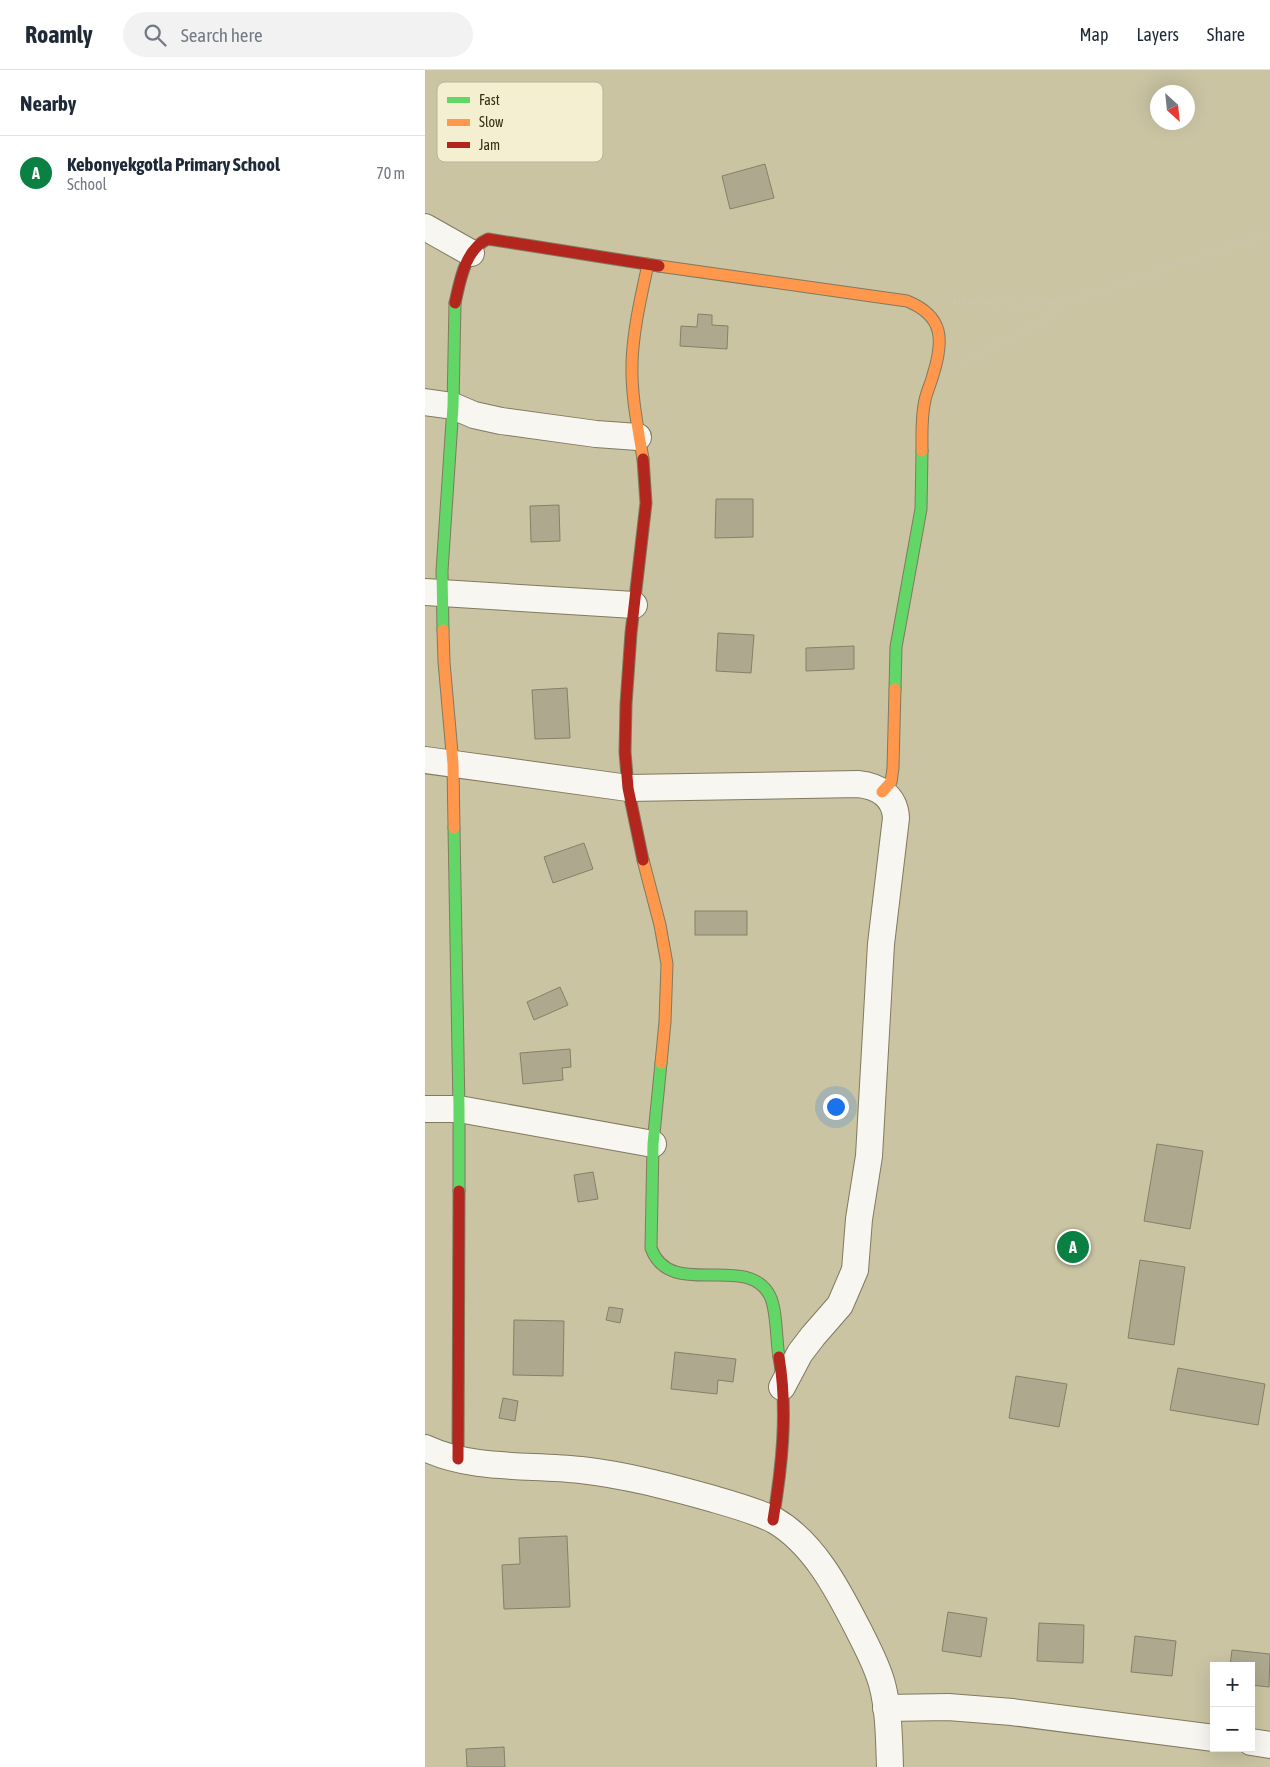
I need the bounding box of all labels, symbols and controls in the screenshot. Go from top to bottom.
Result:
search box [123,12,473,57]
text: Roamly [25,21,93,48]
icon: search [141,21,169,49]
text: Search here [181,24,263,46]
text: Map [1079,24,1108,45]
text: Layers [1136,24,1179,45]
text: Share [1207,24,1245,45]
legend [437,82,603,162]
north arrow [1150,85,1195,130]
text: Nearby [20,91,76,115]
text: Fast [479,92,500,108]
text: Slow [479,114,504,130]
text: Jam [479,137,500,153]
text: Kebonyekgotla Primary School [67,153,280,175]
text: A [32,164,40,182]
text: 70 m [376,164,405,182]
text: School [67,175,107,193]
your location [823,1094,849,1120]
pin: A [1057,1228,1089,1266]
map controls [1210,1662,1255,1752]
button: + [1210,1662,1255,1707]
button: − [1210,1707,1255,1752]

